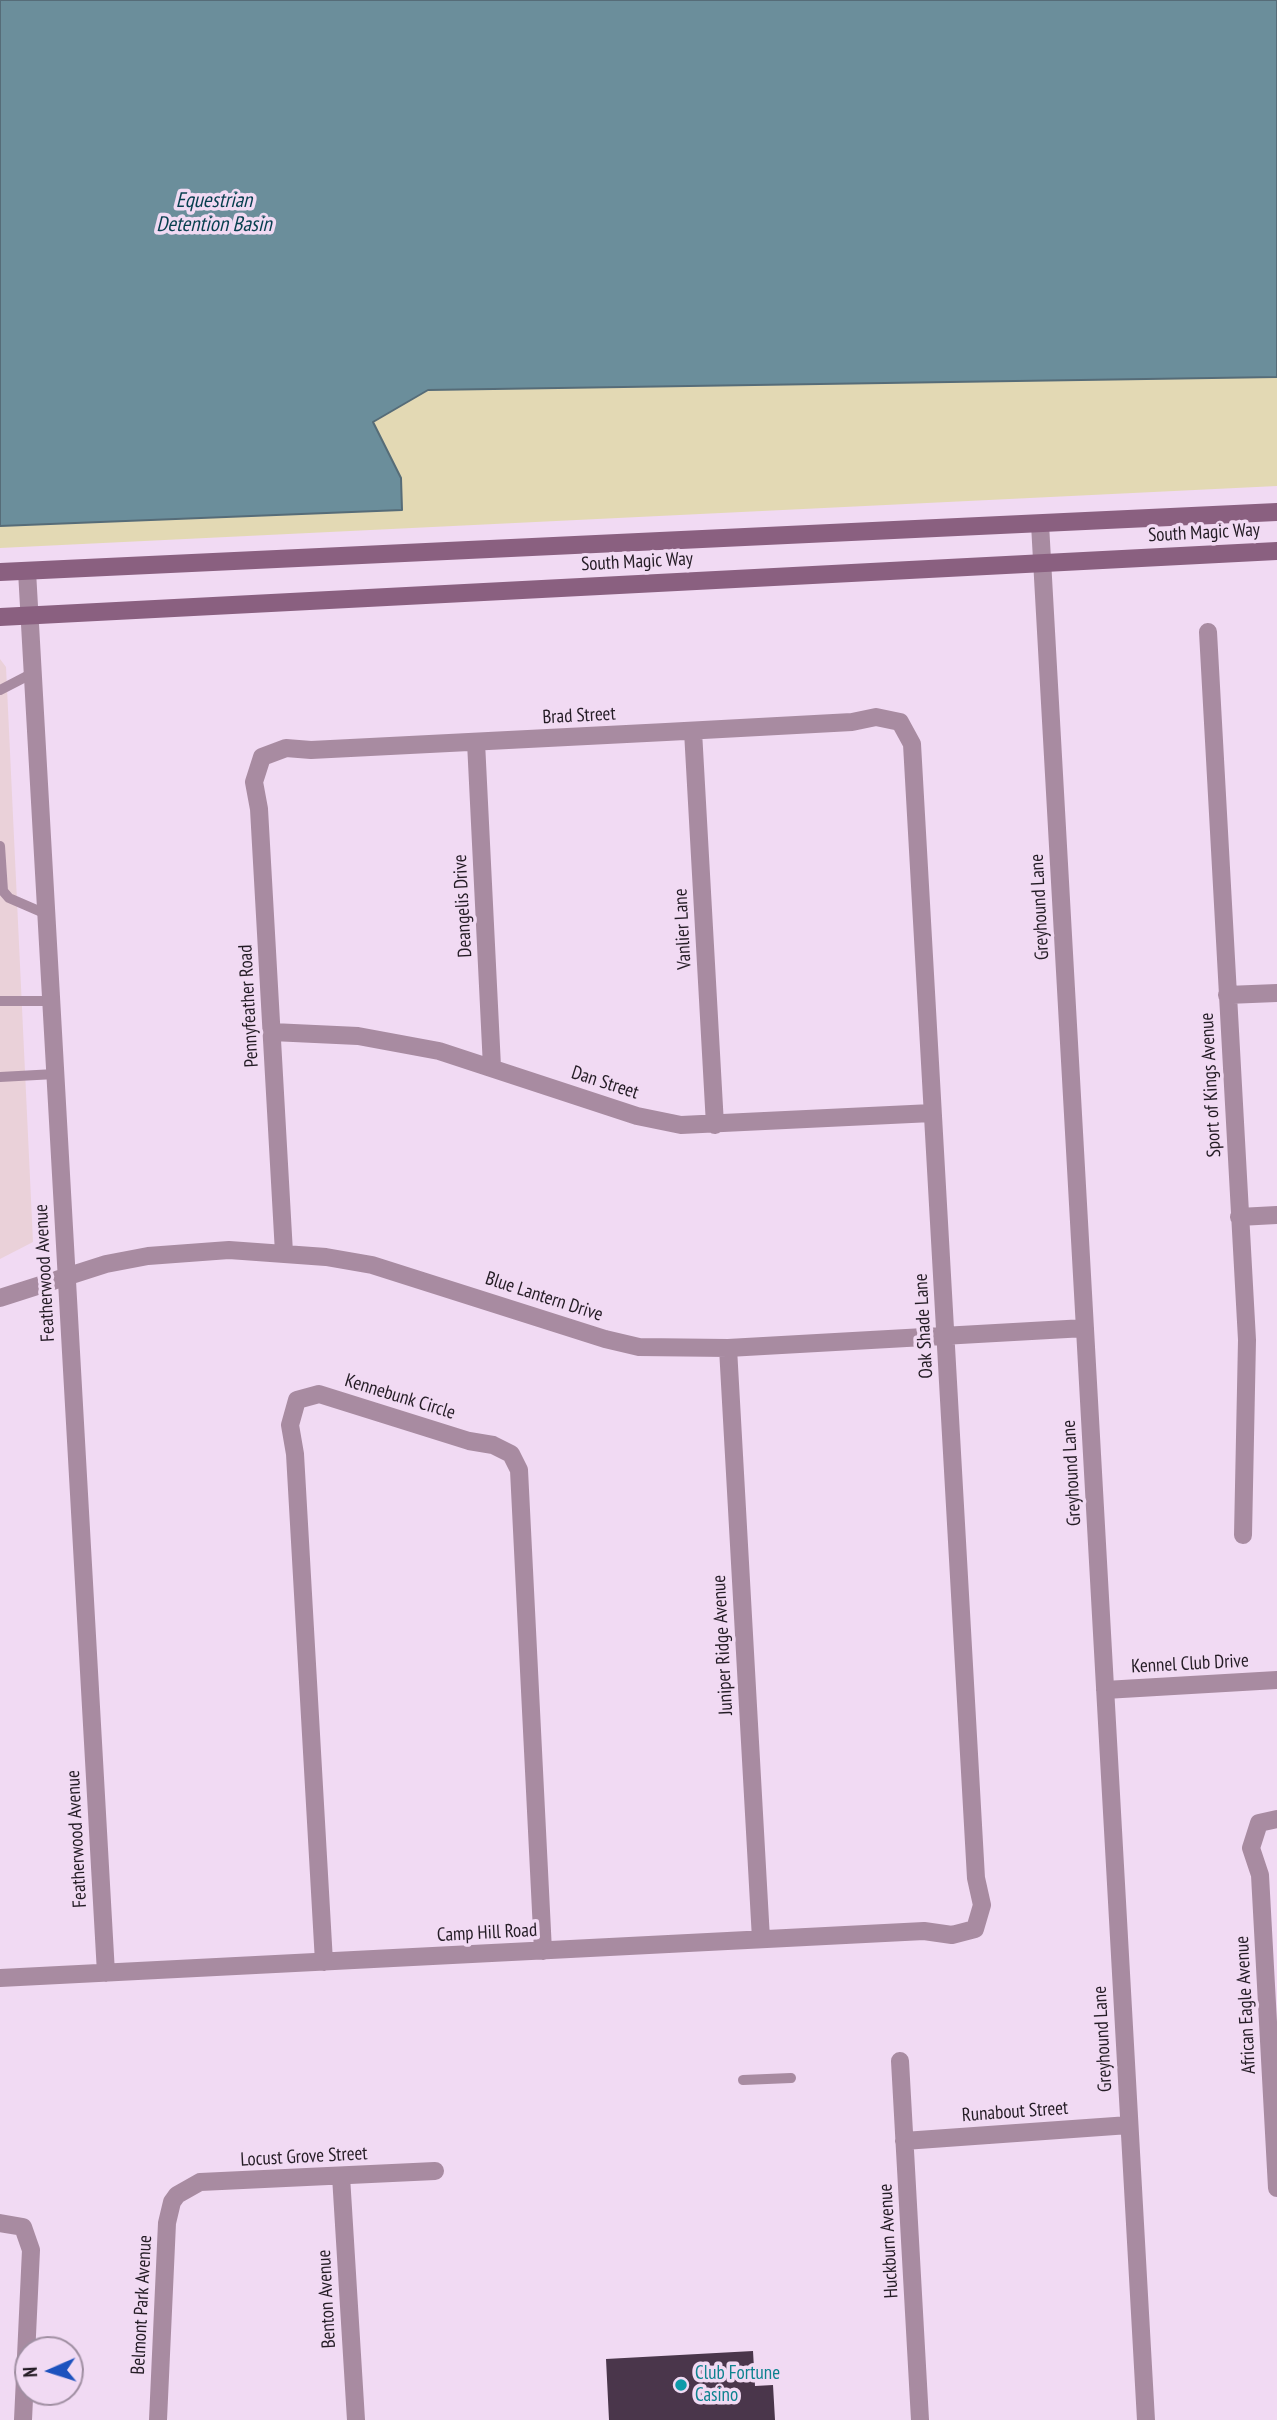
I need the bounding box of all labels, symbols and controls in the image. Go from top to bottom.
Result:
water label: Equestrian Detention Basin [156,188,272,238]
street label: South Magic Way [1148,519,1260,547]
street label: South Magic Way [581,548,693,576]
street label: Brad Street [542,703,616,729]
street label: Greyhound Lane [1026,853,1054,961]
street label: Deangelis Drive [449,854,477,958]
street label: Vanlier Lane [669,888,697,970]
street label: Pennyfeather Road [234,944,264,1068]
street label: Sport of Kings Avenue [1196,1012,1226,1158]
street label: Dan Street [569,1061,641,1105]
street label: Featherwood Avenue [30,1204,60,1342]
street label: Blue Lantern Drive [482,1267,606,1327]
street label: Oak Shade Lane [910,1273,938,1379]
street label: Kennebunk Circle [342,1369,458,1425]
street label: Greyhound Lane [1058,1419,1086,1527]
street label: Juniper Ridge Avenue [708,1574,738,1716]
street label: Kennel Club Drive [1131,1650,1249,1678]
street label: Featherwood Avenue [62,1770,92,1908]
street label: Camp Hill Road [436,1919,538,1947]
street label: African Eagle Avenue [1231,1935,1261,2075]
street label: Greyhound Lane [1089,1985,1117,2093]
street label: Runabout Street [961,2097,1069,2127]
street label: Locust Grove Street [240,2142,368,2172]
street label: Huckburn Avenue [875,2183,903,2299]
street label: Belmont Park Avenue [127,2235,157,2375]
street label: Benton Avenue [313,2249,341,2349]
north arrow [14,2336,84,2406]
place label: Club Fortune Casino [695,2363,780,2407]
text: N [18,2366,42,2378]
marker: Club Fortune Casino [673,2377,689,2393]

